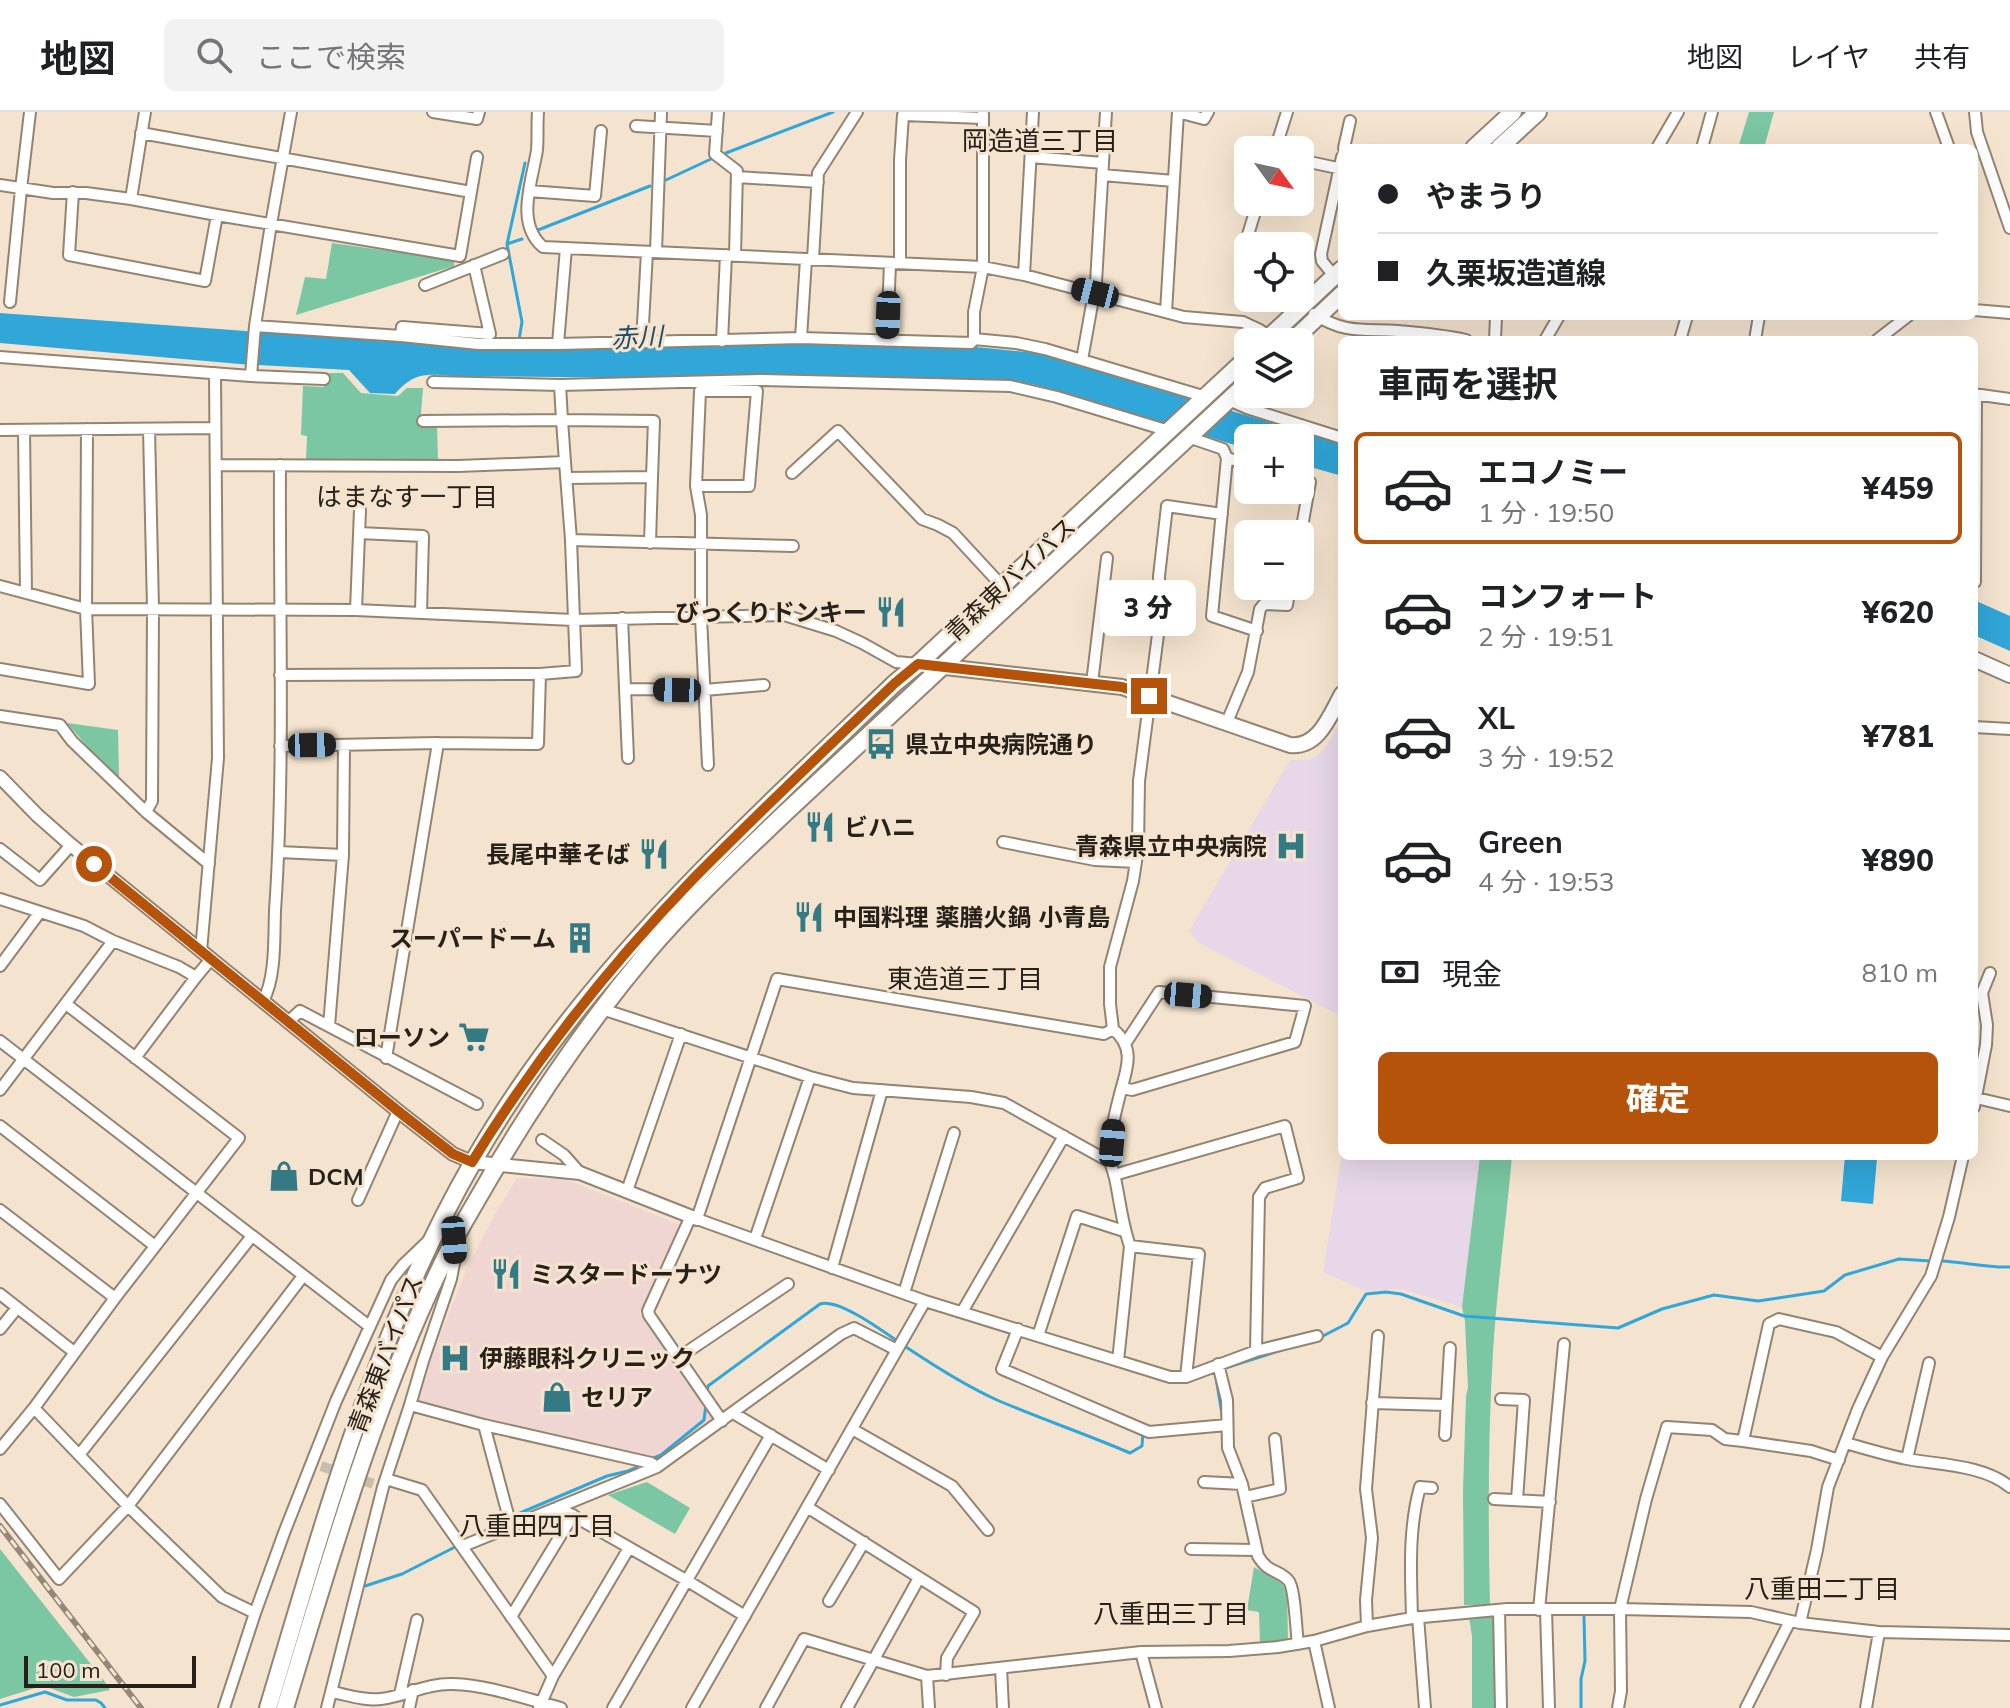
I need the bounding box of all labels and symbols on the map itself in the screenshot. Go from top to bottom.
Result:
district label: 岡造道三丁目 [962,124,1118,157]
north arrow [1234,136,1314,216]
car [1069,276,1121,310]
car [875,291,901,339]
water label: 赤川 [610,319,667,355]
district label: はまなす一丁目 [316,480,498,513]
street label: 青森東バイパス [939,511,1081,647]
callout: 3 分 [1101,580,1197,636]
restaurant icon: びっくりドンキー [874,595,908,629]
place label: びっくりドンキー [675,597,867,627]
car [653,678,701,702]
route end [1131,678,1167,714]
bus stop icon: 県立中央病院通り [864,727,898,761]
place label: 県立中央病院通り [905,729,1097,759]
car [288,733,336,757]
restaurant icon: ビハニ [803,810,837,844]
place label: ビハニ [844,812,916,842]
hospital icon: 青森県立中央病院 [1274,829,1308,863]
place label: 青森県立中央病院 [1075,831,1267,861]
restaurant icon: 長尾中華そば [637,837,671,871]
place label: 長尾中華そば [486,839,630,869]
route start [76,846,112,882]
restaurant icon: 中国料理 薬膳火鍋 小青島 [792,900,826,934]
place label: 中国料理 薬膳火鍋 小青島 [833,902,1110,932]
building icon: スーパードーム [563,921,597,955]
place label: スーパードーム [389,923,556,953]
district label: 東造道三丁目 [887,962,1043,995]
car [1163,981,1213,1009]
supermarket icon: ローソン [457,1020,491,1054]
place label: ローソン [354,1022,450,1052]
car [1098,1118,1126,1168]
shop icon: DCM [267,1159,301,1193]
place label: DCM [308,1161,364,1191]
car [440,1215,468,1265]
restaurant icon: ミスタードーナツ [489,1257,523,1291]
place label: ミスタードーナツ [530,1259,722,1289]
street label: 青森東バイパス [341,1270,429,1438]
hospital icon: 伊藤眼科クリニック [438,1341,472,1375]
place label: 伊藤眼科クリニック [479,1343,695,1373]
shop icon: セリア [540,1380,574,1414]
place label: セリア [581,1382,653,1412]
district label: 八重田四丁目 [459,1509,615,1542]
district label: 八重田二丁目 [1744,1572,1900,1605]
district label: 八重田三丁目 [1093,1597,1249,1630]
scale bar [24,1652,196,1688]

